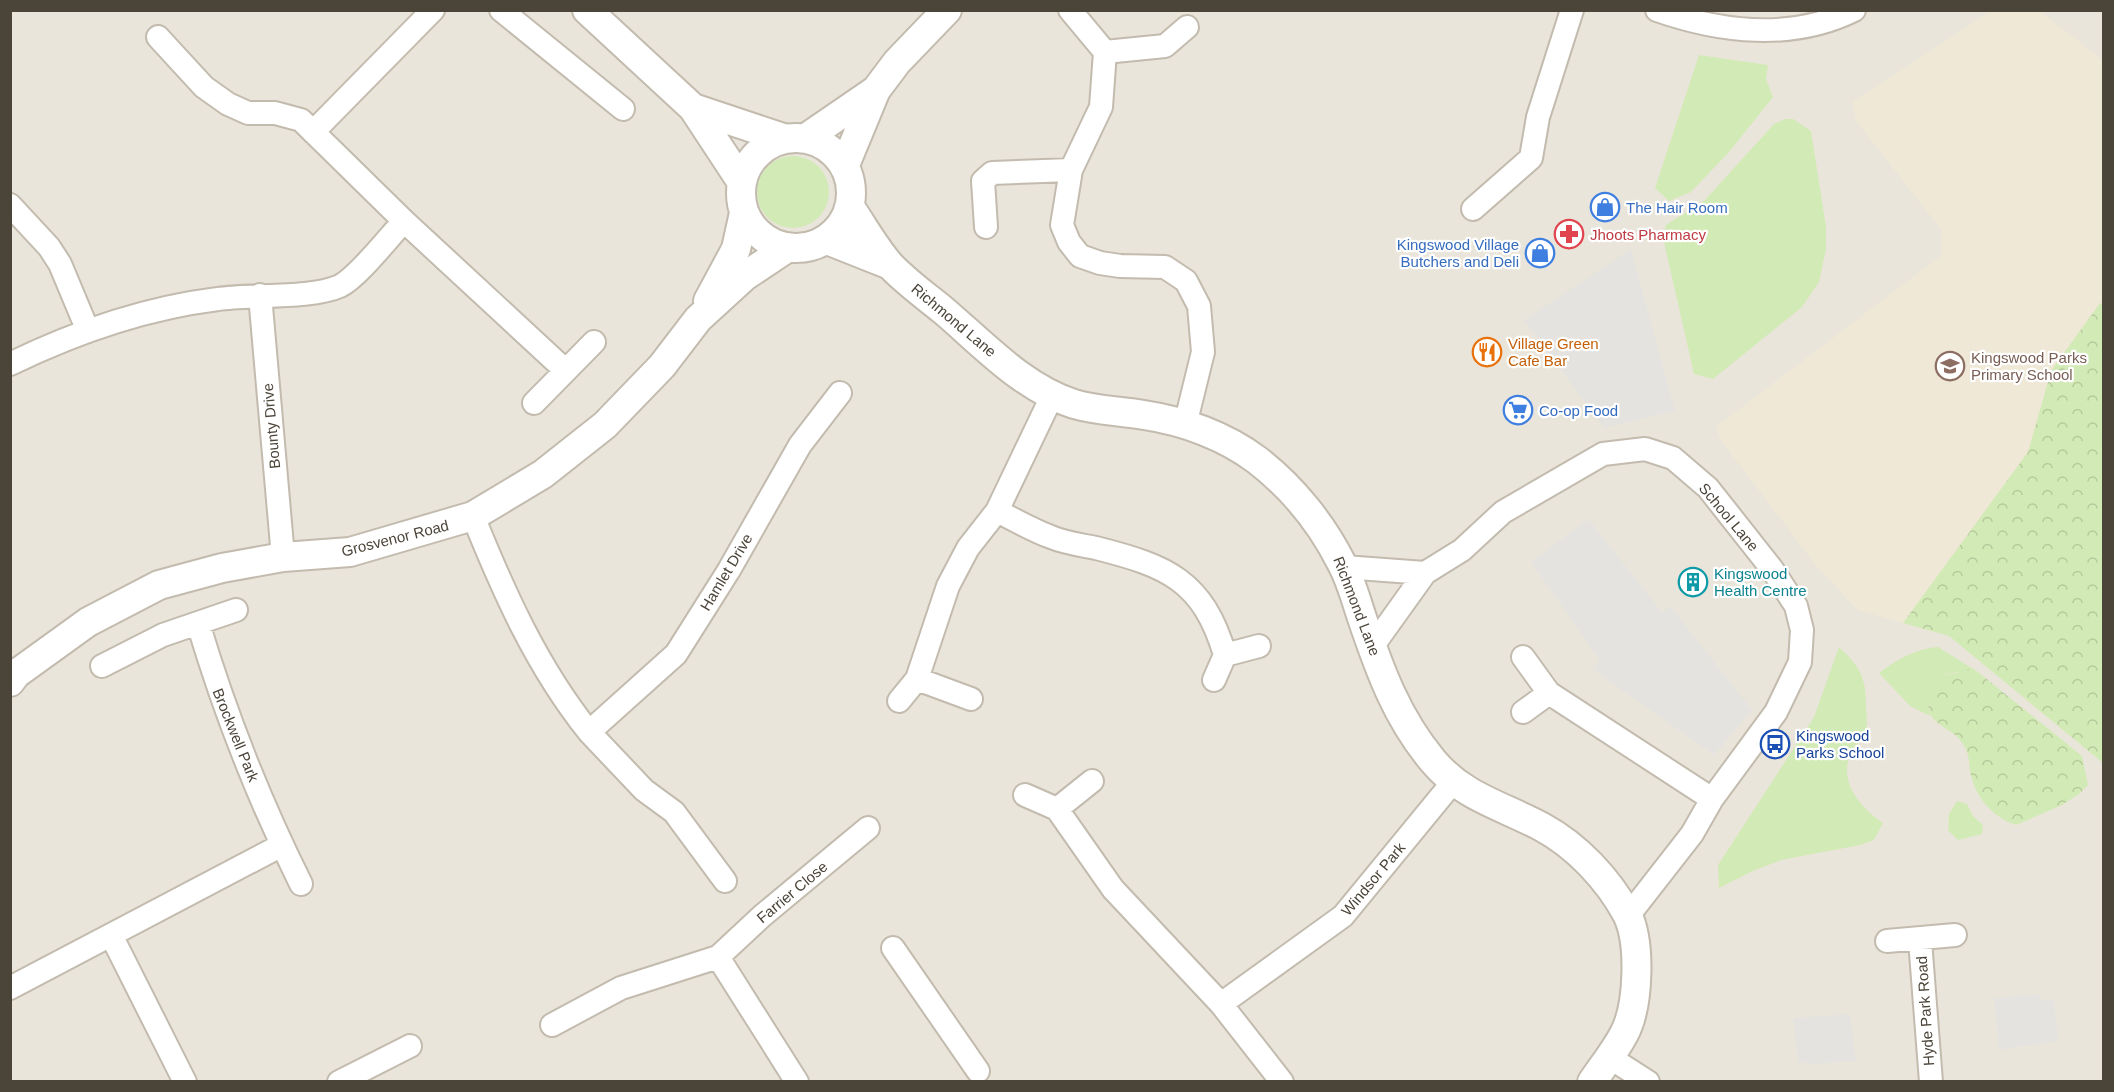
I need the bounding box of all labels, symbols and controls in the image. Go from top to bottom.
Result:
shop icon: The Hair Room [1589,191,1621,223]
place label: The Hair Room [1626,199,1728,216]
pharmacy icon: Jhoots Pharmacy [1553,218,1585,250]
place label: Jhoots Pharmacy [1590,226,1706,243]
place label: Kingswood Village Butchers and Deli [1397,236,1519,270]
shop icon: Kingswood Village Butchers and Deli [1524,237,1556,269]
street label: Richmond Lane [908,280,1000,360]
place label: Village Green Cafe Bar [1508,335,1599,369]
restaurant icon: Village Green Cafe Bar [1471,336,1503,368]
place label: Kingswood Parks Primary School [1971,349,2087,383]
school or university icon: Kingswood Parks Primary School [1934,350,1966,382]
street label: Bounty Drive [259,382,283,470]
supermarket icon: Co-op Food [1502,394,1534,426]
place label: Co-op Food [1539,402,1618,419]
street label: School Lane [1696,480,1762,554]
street label: Grosvenor Road [340,516,450,560]
street label: Hamlet Drive [696,530,756,614]
street label: Richmond Lane [1330,554,1384,658]
place label: Kingswood Health Centre [1714,565,1807,599]
building icon: Kingswood Health Centre [1677,566,1709,598]
street label: Brockwell Park [210,686,263,785]
place label: Kingswood Parks School [1796,727,1884,761]
bus stop icon: Kingswood Parks School [1759,728,1791,760]
street label: Windsor Park [1338,839,1409,919]
street label: Farrier Close [753,858,831,926]
street label: Hyde Park Road [1913,956,1937,1066]

